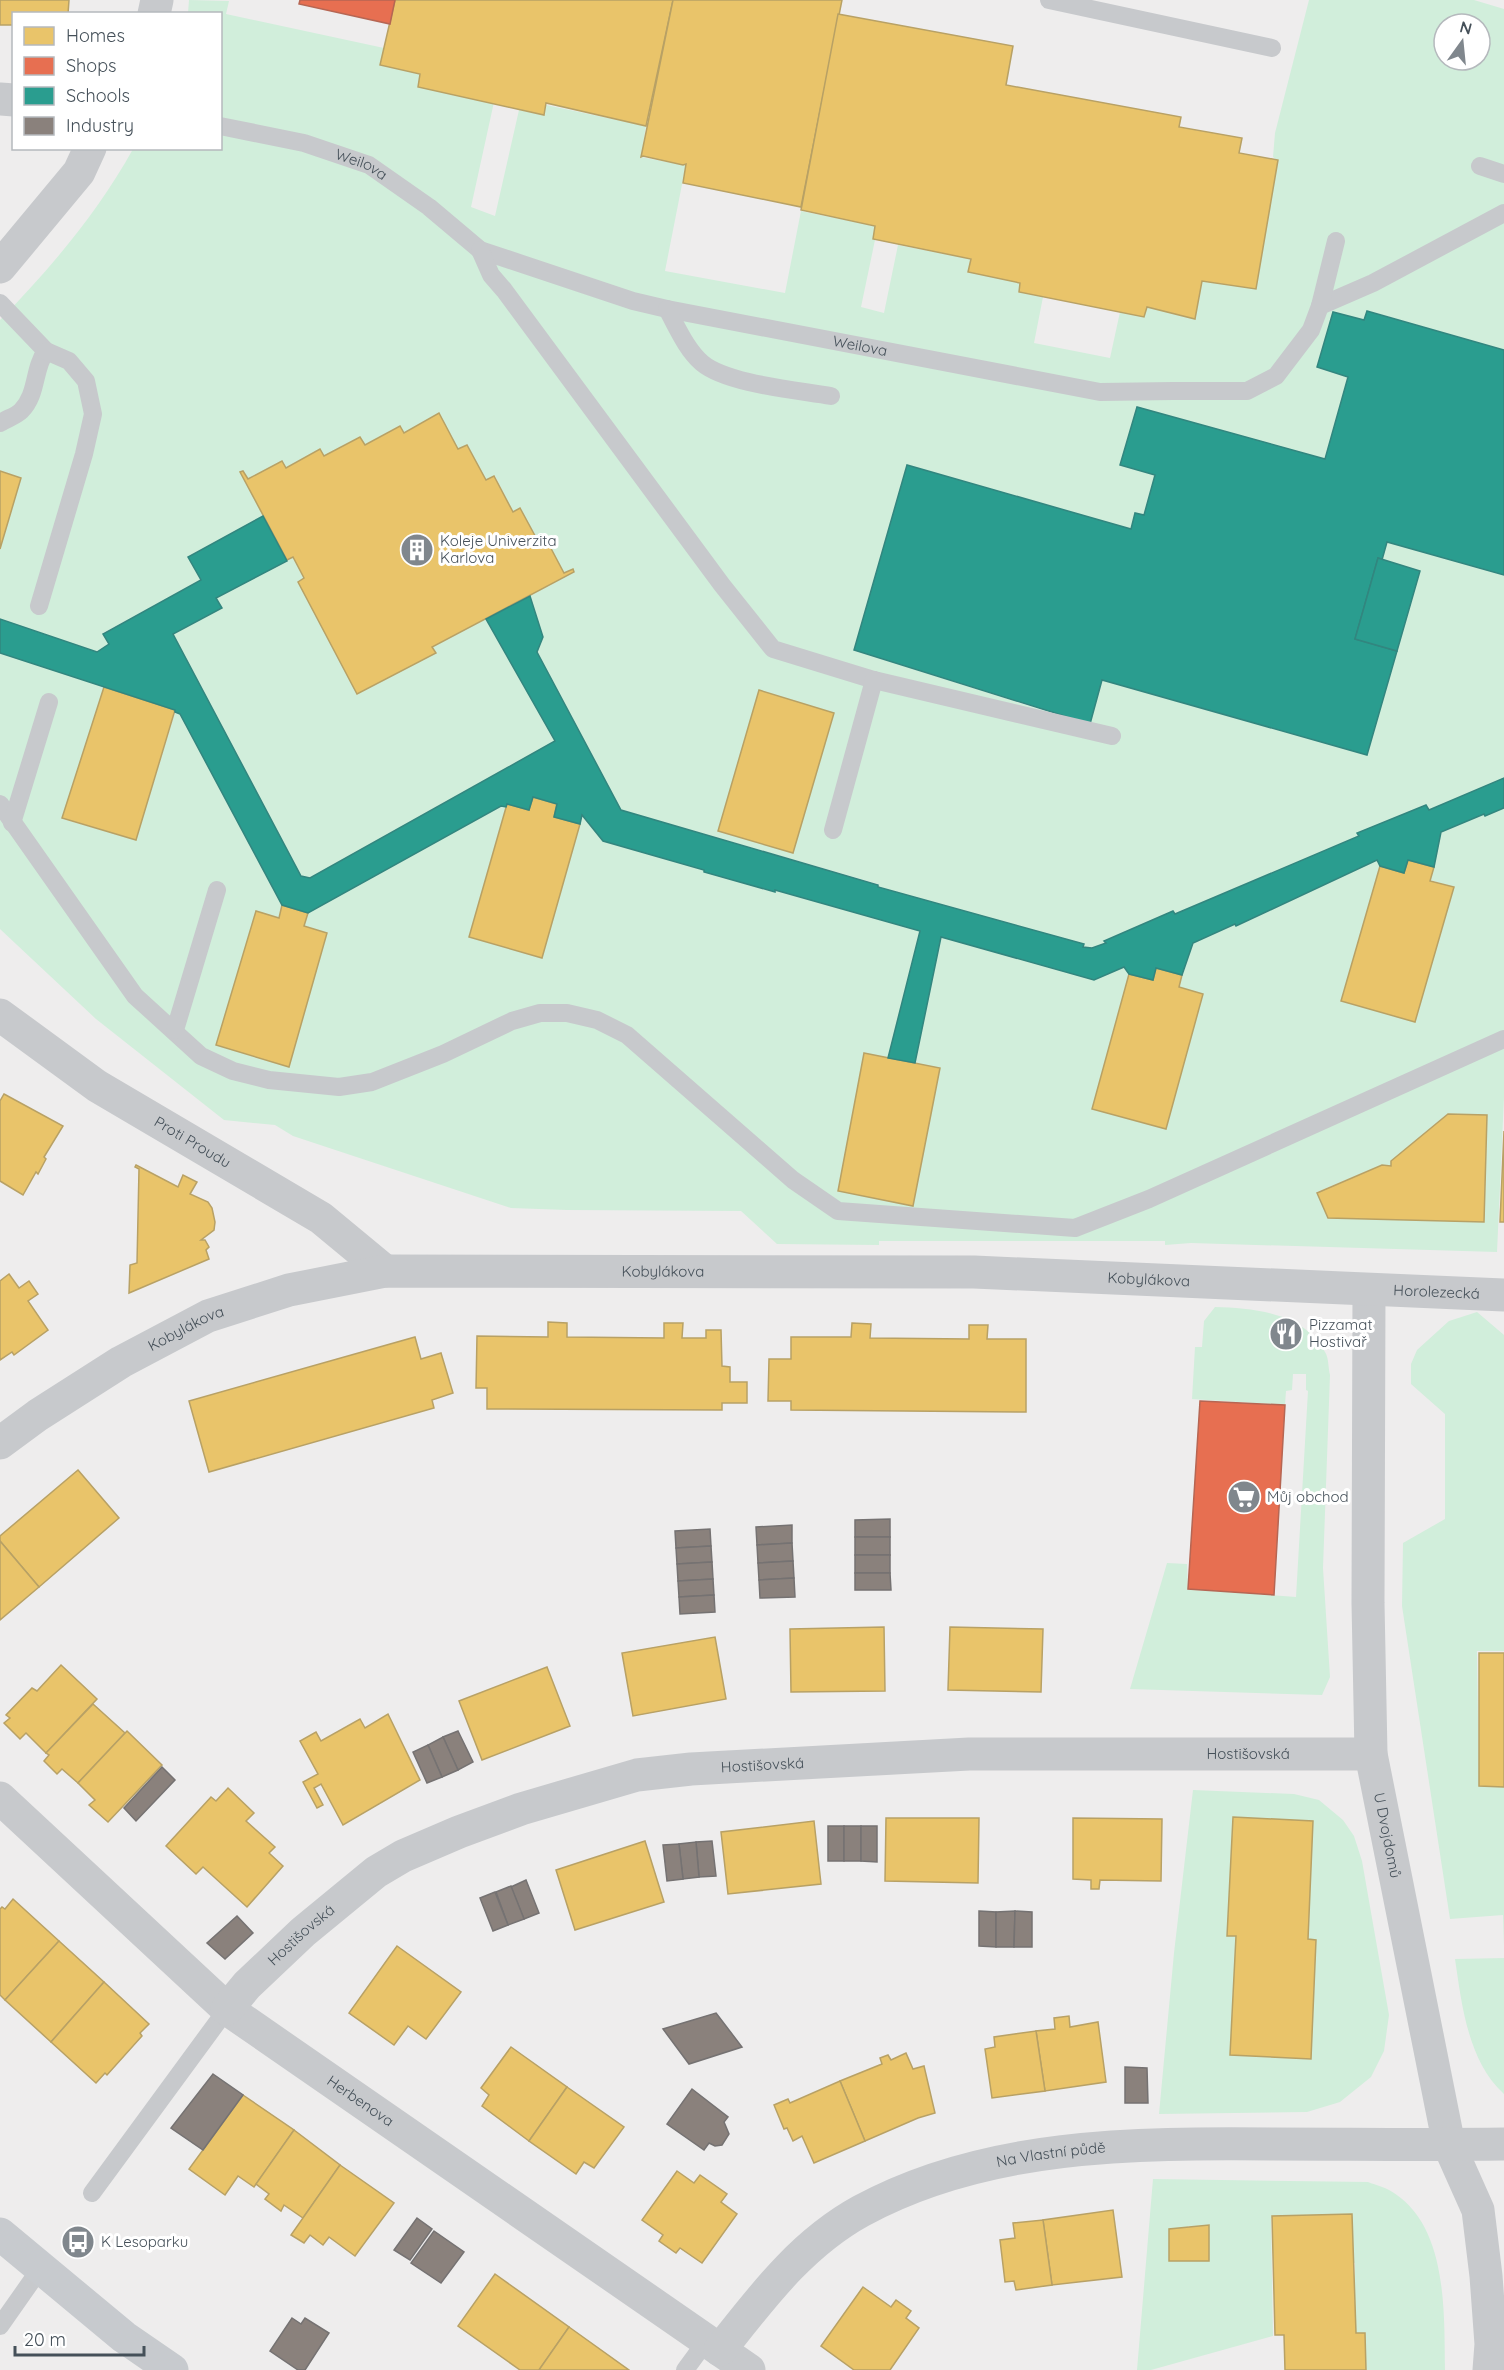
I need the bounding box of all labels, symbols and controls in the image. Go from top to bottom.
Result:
legend [12,12,222,150]
north arrow [1432,12,1492,72]
text: N [1458,16,1474,39]
text: Homes [66,24,125,47]
text: Shops [66,54,117,77]
text: Schools [66,84,130,107]
text: Industry [66,114,134,137]
street label: Weilova [333,144,391,184]
street label: Weilova [831,331,889,360]
place label: Koleje Univerzita Karlova [440,531,557,567]
building icon: Koleje Univerzita Karlova [399,532,435,568]
street label: Proti Proudu [151,1112,234,1172]
street label: Kobylákova [622,1261,704,1281]
street label: Kobylákova [1107,1268,1191,1290]
street label: Horolezecká [1393,1280,1480,1303]
street label: Kobylákova [145,1302,226,1355]
place label: Pizzamat Hostivař [1309,1315,1372,1351]
restaurant icon: Pizzamat Hostivař [1268,1316,1304,1352]
supermarket icon: Můj obchod [1226,1479,1262,1515]
place label: Můj obchod [1267,1487,1349,1506]
street label: Hostišovská [1206,1744,1290,1763]
street label: Hostišovská [720,1753,804,1776]
street label: U Dvojdomů [1370,1791,1406,1880]
street label: Hostišovská [263,1900,338,1969]
street label: Herbenova [323,2071,398,2131]
street label: Na Vlastní půdě [995,2138,1106,2171]
bus stop icon: K Lesoparku [60,2224,96,2260]
place label: K Lesoparku [101,2232,188,2251]
scale bar [15,2319,144,2357]
text: 20 m [24,2328,66,2351]

